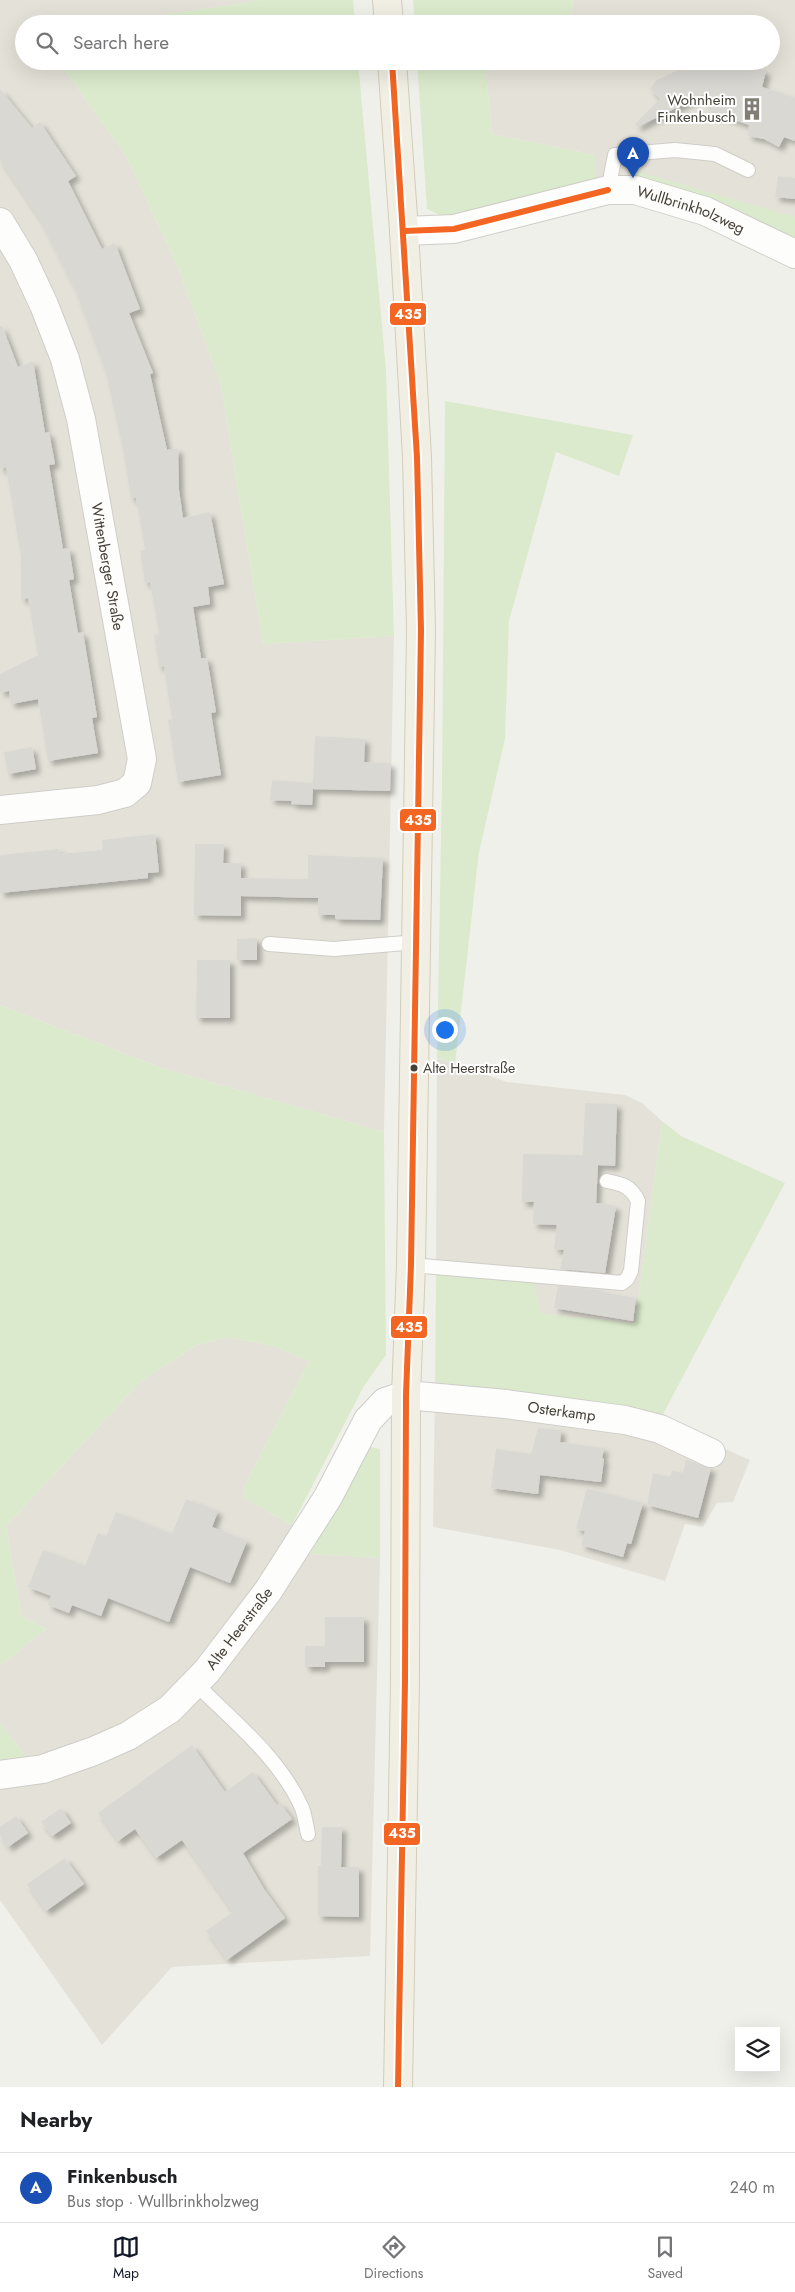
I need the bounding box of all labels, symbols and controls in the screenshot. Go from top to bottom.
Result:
search box [15,15,780,70]
icon: search [33,29,61,57]
text: Search here [73,29,169,56]
place label: Wohnheim Finkenbusch [657,89,736,128]
building icon: Wohnheim Finkenbusch [739,96,765,122]
pin: A [617,137,649,178]
street label: Wullbrinkholzweg [634,180,748,239]
line badge: 435 [389,302,427,326]
text: 435 [394,304,422,324]
street label: Wittenberger Straße [85,501,130,632]
line badge: 435 [399,808,437,832]
text: 435 [404,810,432,830]
your location [432,1017,458,1043]
place label: Alte Heerstraße [423,1058,515,1078]
marker: Alte Heerstraße [409,1063,419,1073]
line badge: 435 [390,1315,428,1339]
text: 435 [395,1317,423,1337]
street label: Osterkamp [526,1396,598,1427]
street label: Alte Heerstraße [201,1582,278,1675]
line badge: 435 [383,1822,421,1846]
text: 435 [388,1823,416,1843]
map controls [735,2027,780,2072]
button: layers [735,2027,780,2072]
text: Nearby [20,2105,92,2135]
text: Finkenbusch [67,2163,178,2190]
text: A [30,2176,42,2199]
text: 240 m [730,2176,775,2199]
text: Bus stop · Wullbrinkholzweg [67,2190,259,2213]
tab: Map [112,2233,140,2283]
tab: Directions [364,2233,423,2283]
tab: Saved [647,2233,683,2283]

